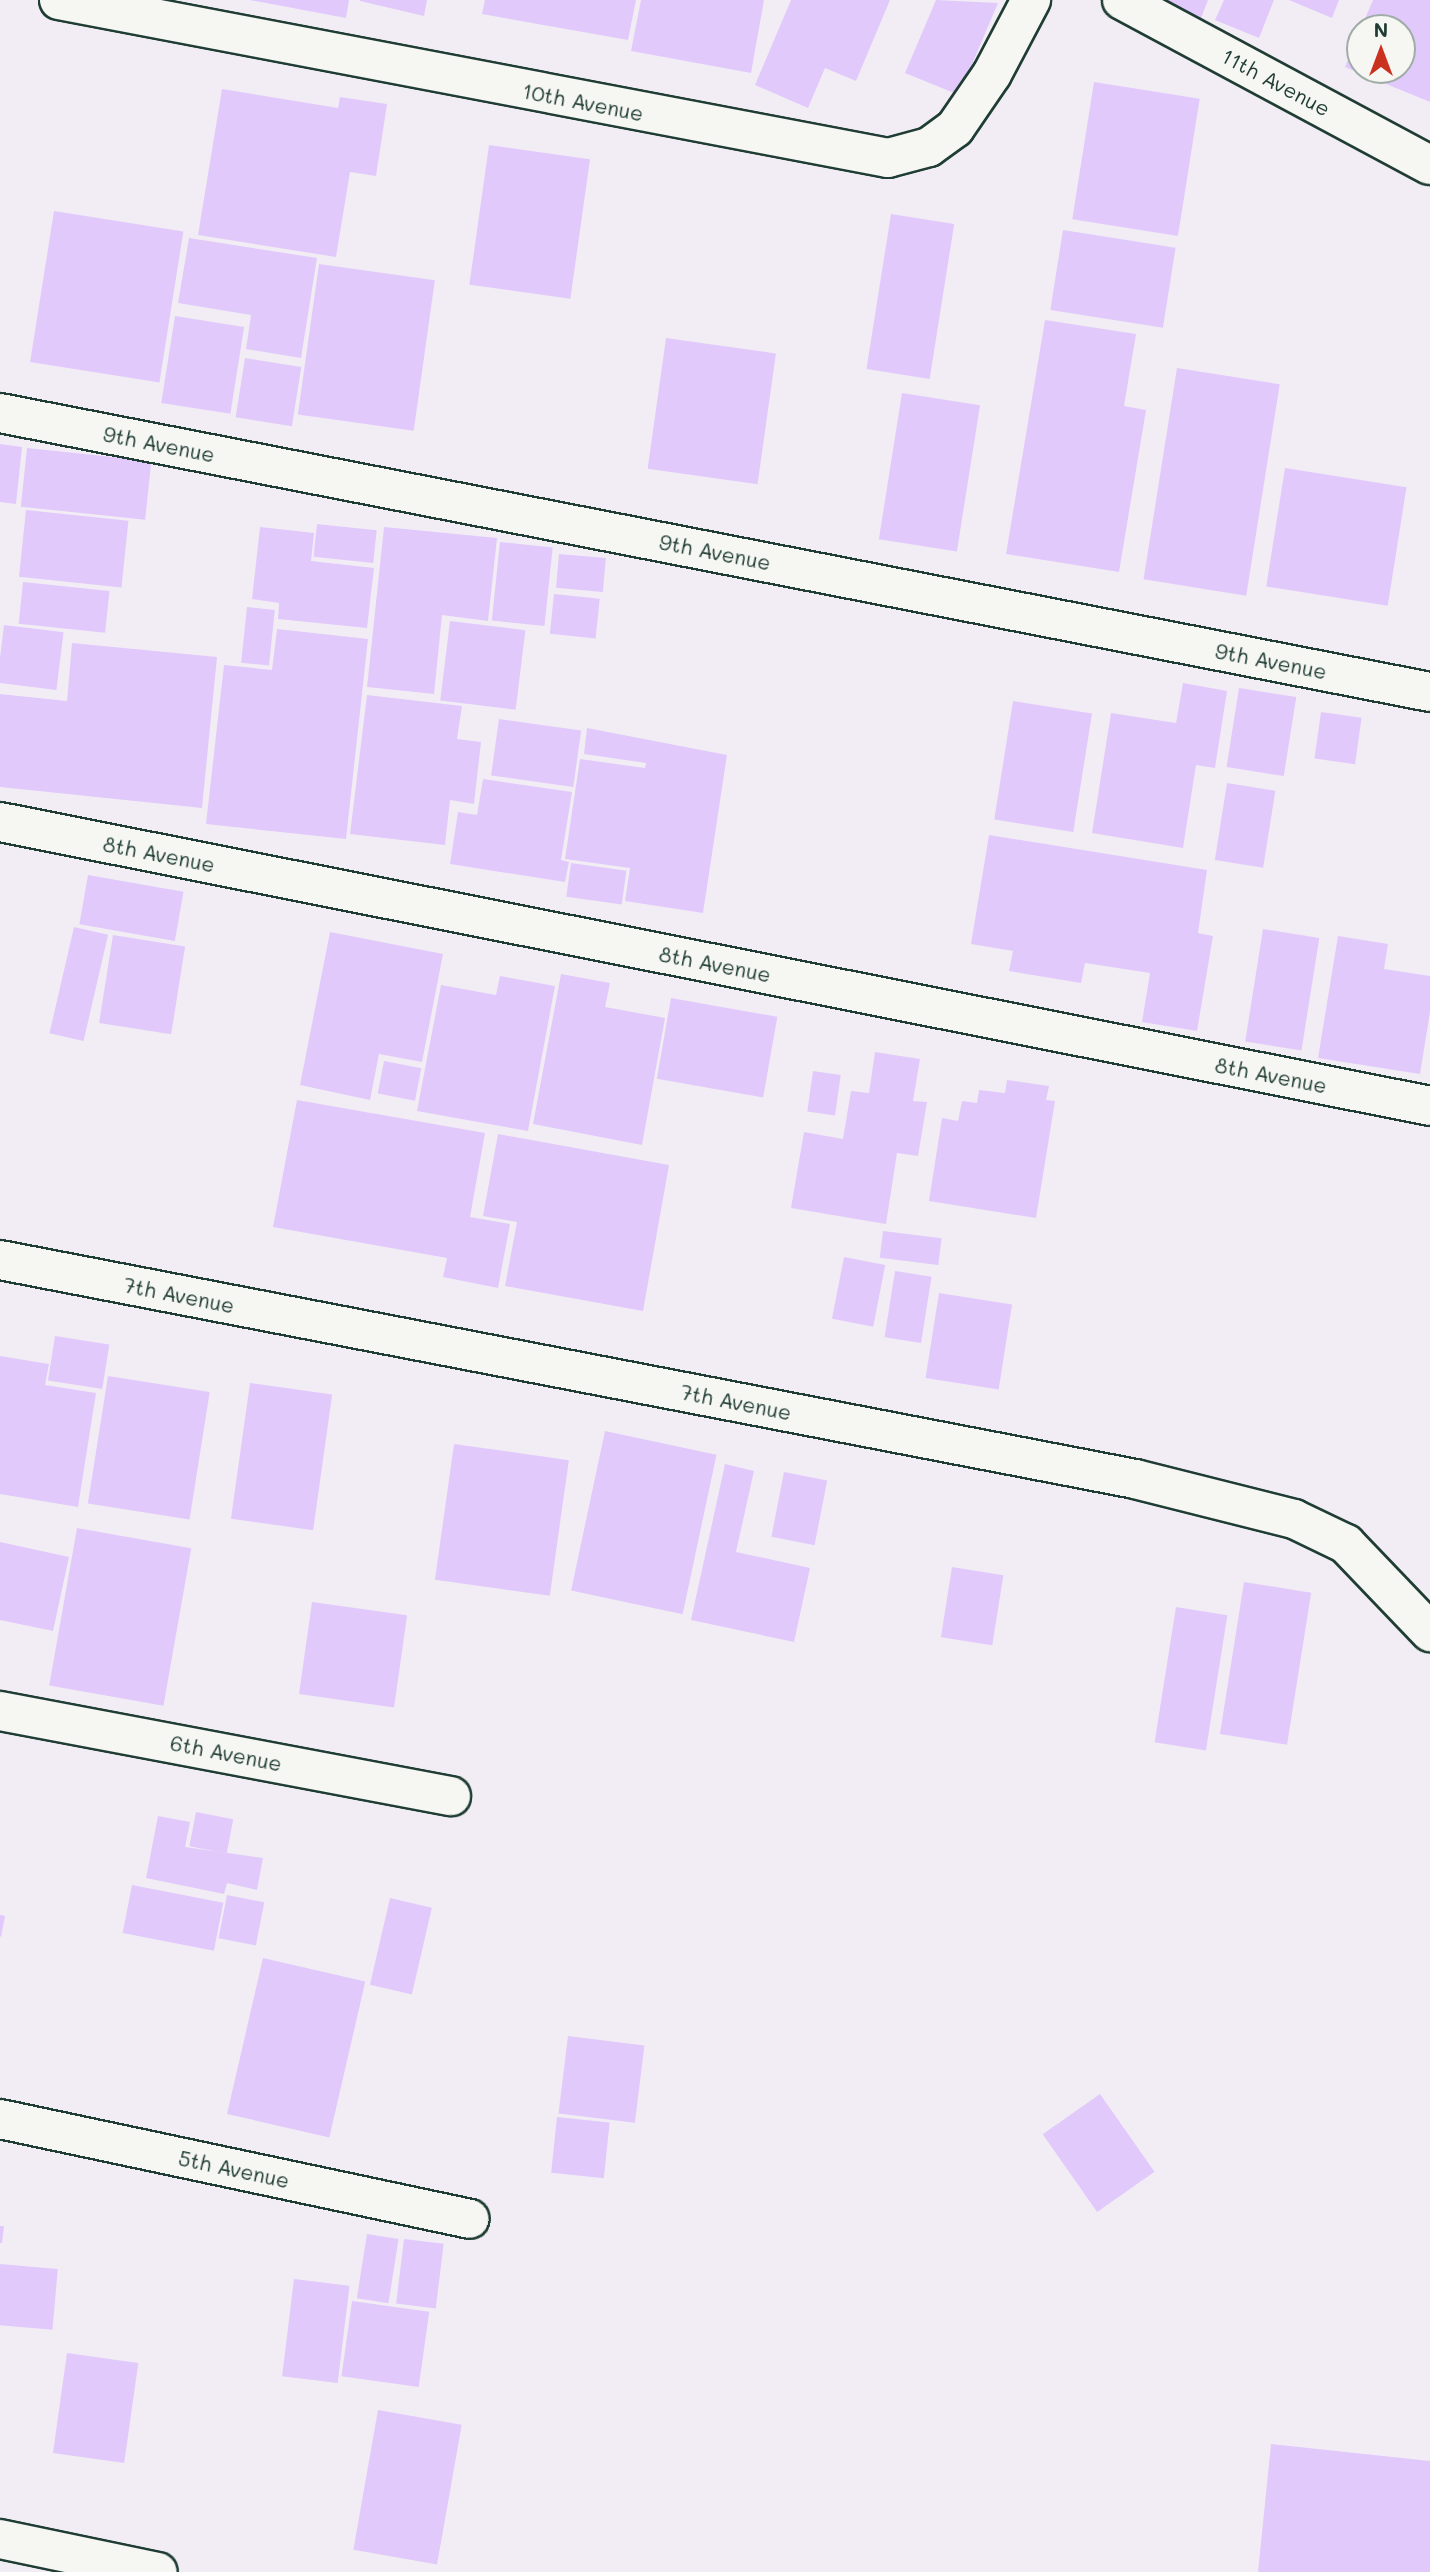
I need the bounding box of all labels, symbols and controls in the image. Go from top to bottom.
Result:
north arrow [1346,14,1416,84]
text: N [1374,17,1388,42]
street label: 11th Avenue [1217,43,1335,121]
street label: 10th Avenue [520,78,646,126]
street label: 9th Avenue [101,421,217,467]
street label: 9th Avenue [657,529,773,575]
street label: 9th Avenue [1213,638,1329,684]
street label: 8th Avenue [101,831,217,877]
street label: 8th Avenue [657,941,773,987]
street label: 8th Avenue [1213,1052,1329,1098]
street label: 7th Avenue [122,1272,236,1318]
street label: 7th Avenue [679,1379,793,1425]
street label: 6th Avenue [168,1730,284,1776]
street label: 5th Avenue [176,2145,292,2193]

